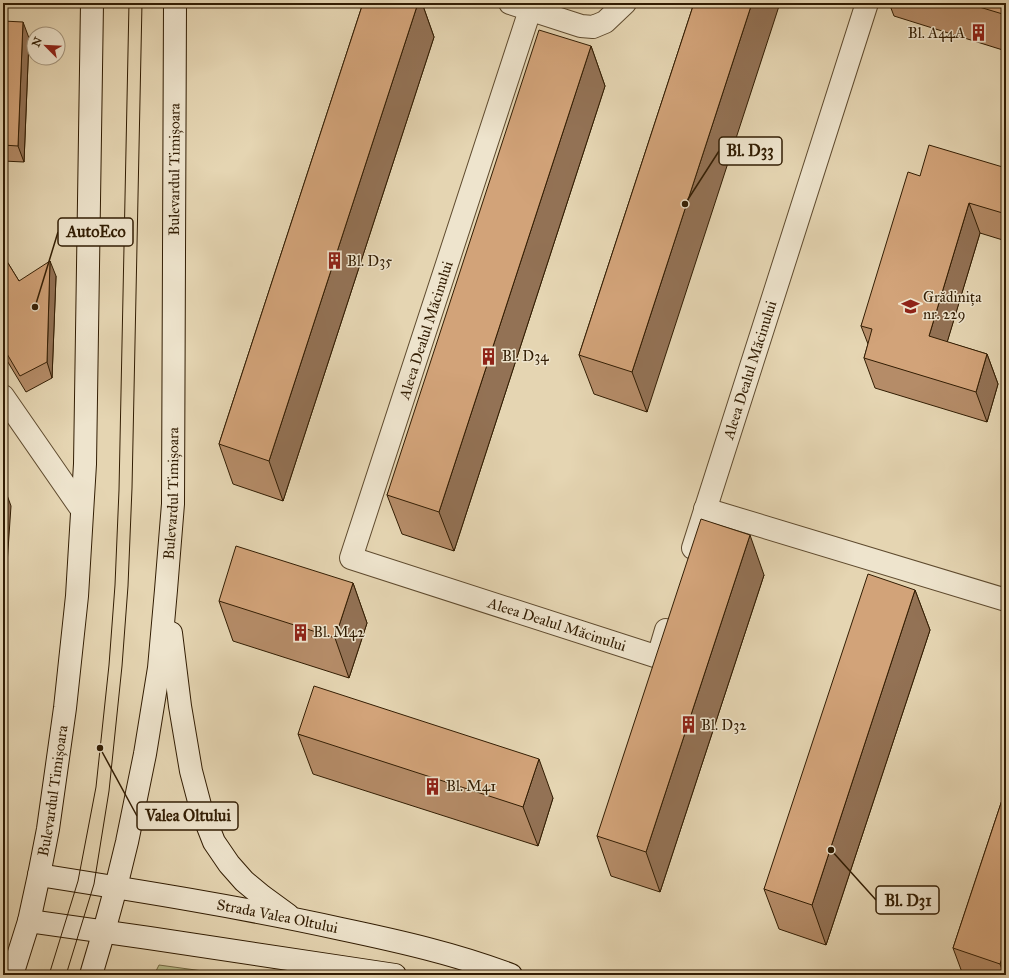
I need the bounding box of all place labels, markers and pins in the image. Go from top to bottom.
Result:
building icon: Bl. A44A [968,23,988,43]
place label: Bl. A44A [908,24,965,42]
callout: Bl. D33 [719,137,782,165]
callout: AutoEco [58,218,133,246]
building icon: Bl. D35 [324,251,344,271]
place label: Bl. D35 [347,252,392,270]
place label: Grădinița nr. 229 [923,288,982,323]
school or university icon: Grădinița nr. 229 [900,296,920,316]
building icon: Bl. D34 [479,346,499,366]
place label: Bl. D34 [502,347,549,365]
building icon: Bl. M42 [290,622,310,642]
place label: Bl. M42 [313,623,365,641]
building icon: Bl. D32 [678,715,698,735]
place label: Bl. D32 [701,716,747,734]
building icon: Bl. M41 [423,776,443,796]
place label: Bl. M41 [446,777,496,795]
callout: Valea Oltului [137,802,238,830]
callout: Bl. D31 [876,886,939,914]

